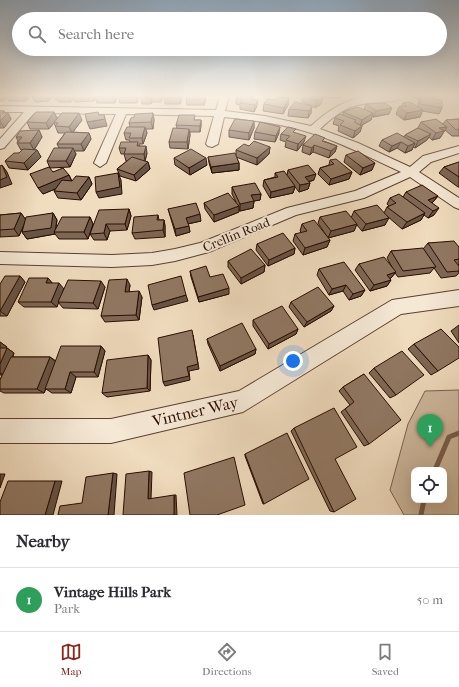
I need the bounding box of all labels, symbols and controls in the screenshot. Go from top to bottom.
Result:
search box [12,12,447,56]
icon: search [26,23,48,45]
text: Search here [58,25,134,43]
street label: Crellin Road [201,214,273,255]
your location [283,351,303,371]
street label: Vintner Way [149,392,240,431]
pin: 1 [417,414,443,447]
map controls [411,467,447,503]
button: locate [411,467,447,503]
text: Nearby [16,531,70,551]
text: Vintage Hills Park [54,583,171,601]
text: 1 [27,592,31,607]
text: 50 m [417,592,443,607]
text: Park [54,601,80,616]
tab: Map [60,641,82,678]
tab: Directions [202,641,252,678]
tab: Saved [372,641,399,678]

